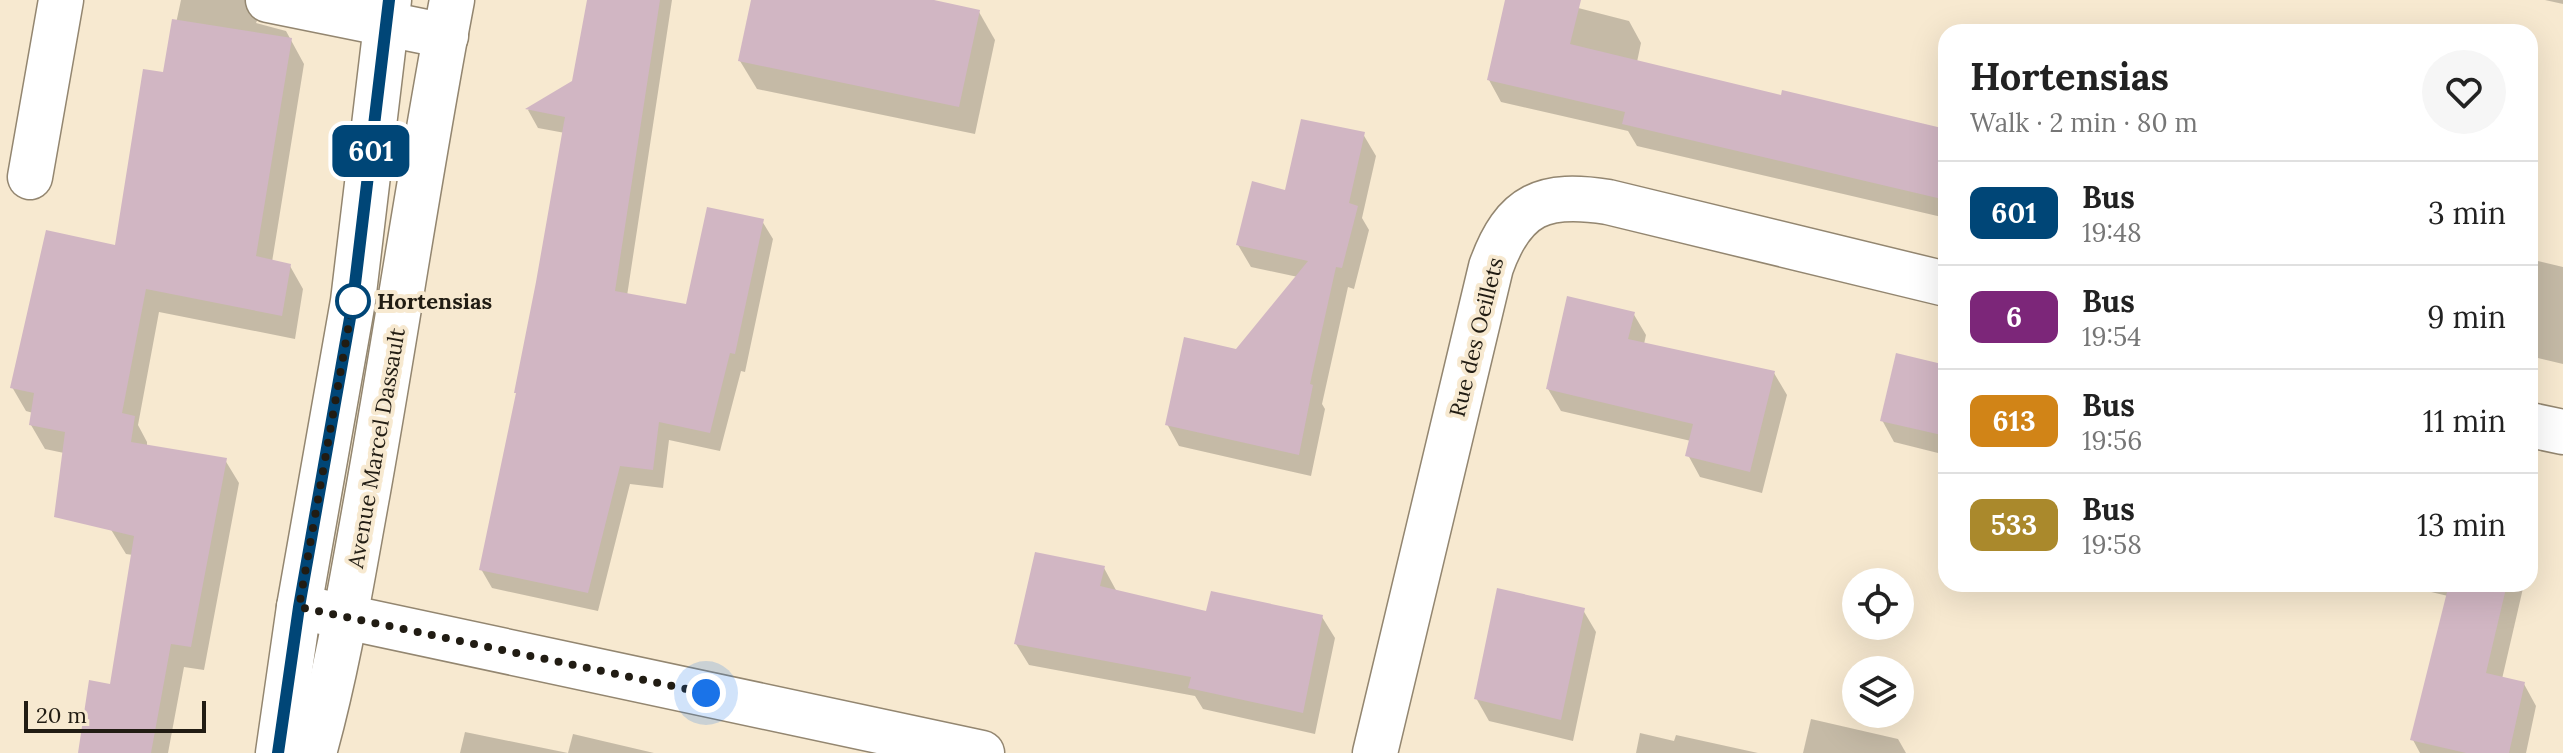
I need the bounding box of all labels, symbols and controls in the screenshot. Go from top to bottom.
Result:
button: heart [2422,50,2506,134]
text: Hortensias [1970,52,2169,100]
text: Walk · 2 min · 80 m [1970,106,2198,139]
line badge: 601 [325,125,417,177]
text: 601 [348,133,394,169]
text: Bus [2082,178,2135,216]
text: 3 min [2428,194,2506,232]
text: 601 [1991,195,2037,231]
text: 19:48 [2082,216,2142,249]
street label: Rue des Oeillets [1443,254,1509,420]
text: Bus [2082,282,2135,320]
marker: Hortensias [336,284,370,318]
place label: Hortensias [377,287,492,315]
text: 9 min [2427,298,2506,336]
text: 6 [2006,299,2022,335]
text: 19:54 [2082,320,2141,353]
street label: Avenue Marcel Dassault [341,325,411,571]
text: Bus [2082,386,2135,424]
text: 11 min [2423,402,2506,440]
text: 613 [1992,403,2036,439]
text: 19:56 [2082,424,2142,457]
text: Bus [2082,490,2135,528]
text: 13 min [2417,506,2506,544]
text: 533 [1991,507,2037,543]
text: 19:58 [2082,528,2142,561]
map controls [1842,568,1914,728]
button: locate [1842,568,1914,640]
button: layers [1842,656,1914,728]
your location [686,673,726,713]
scale bar [24,697,206,733]
text: 20 m [36,701,87,729]

